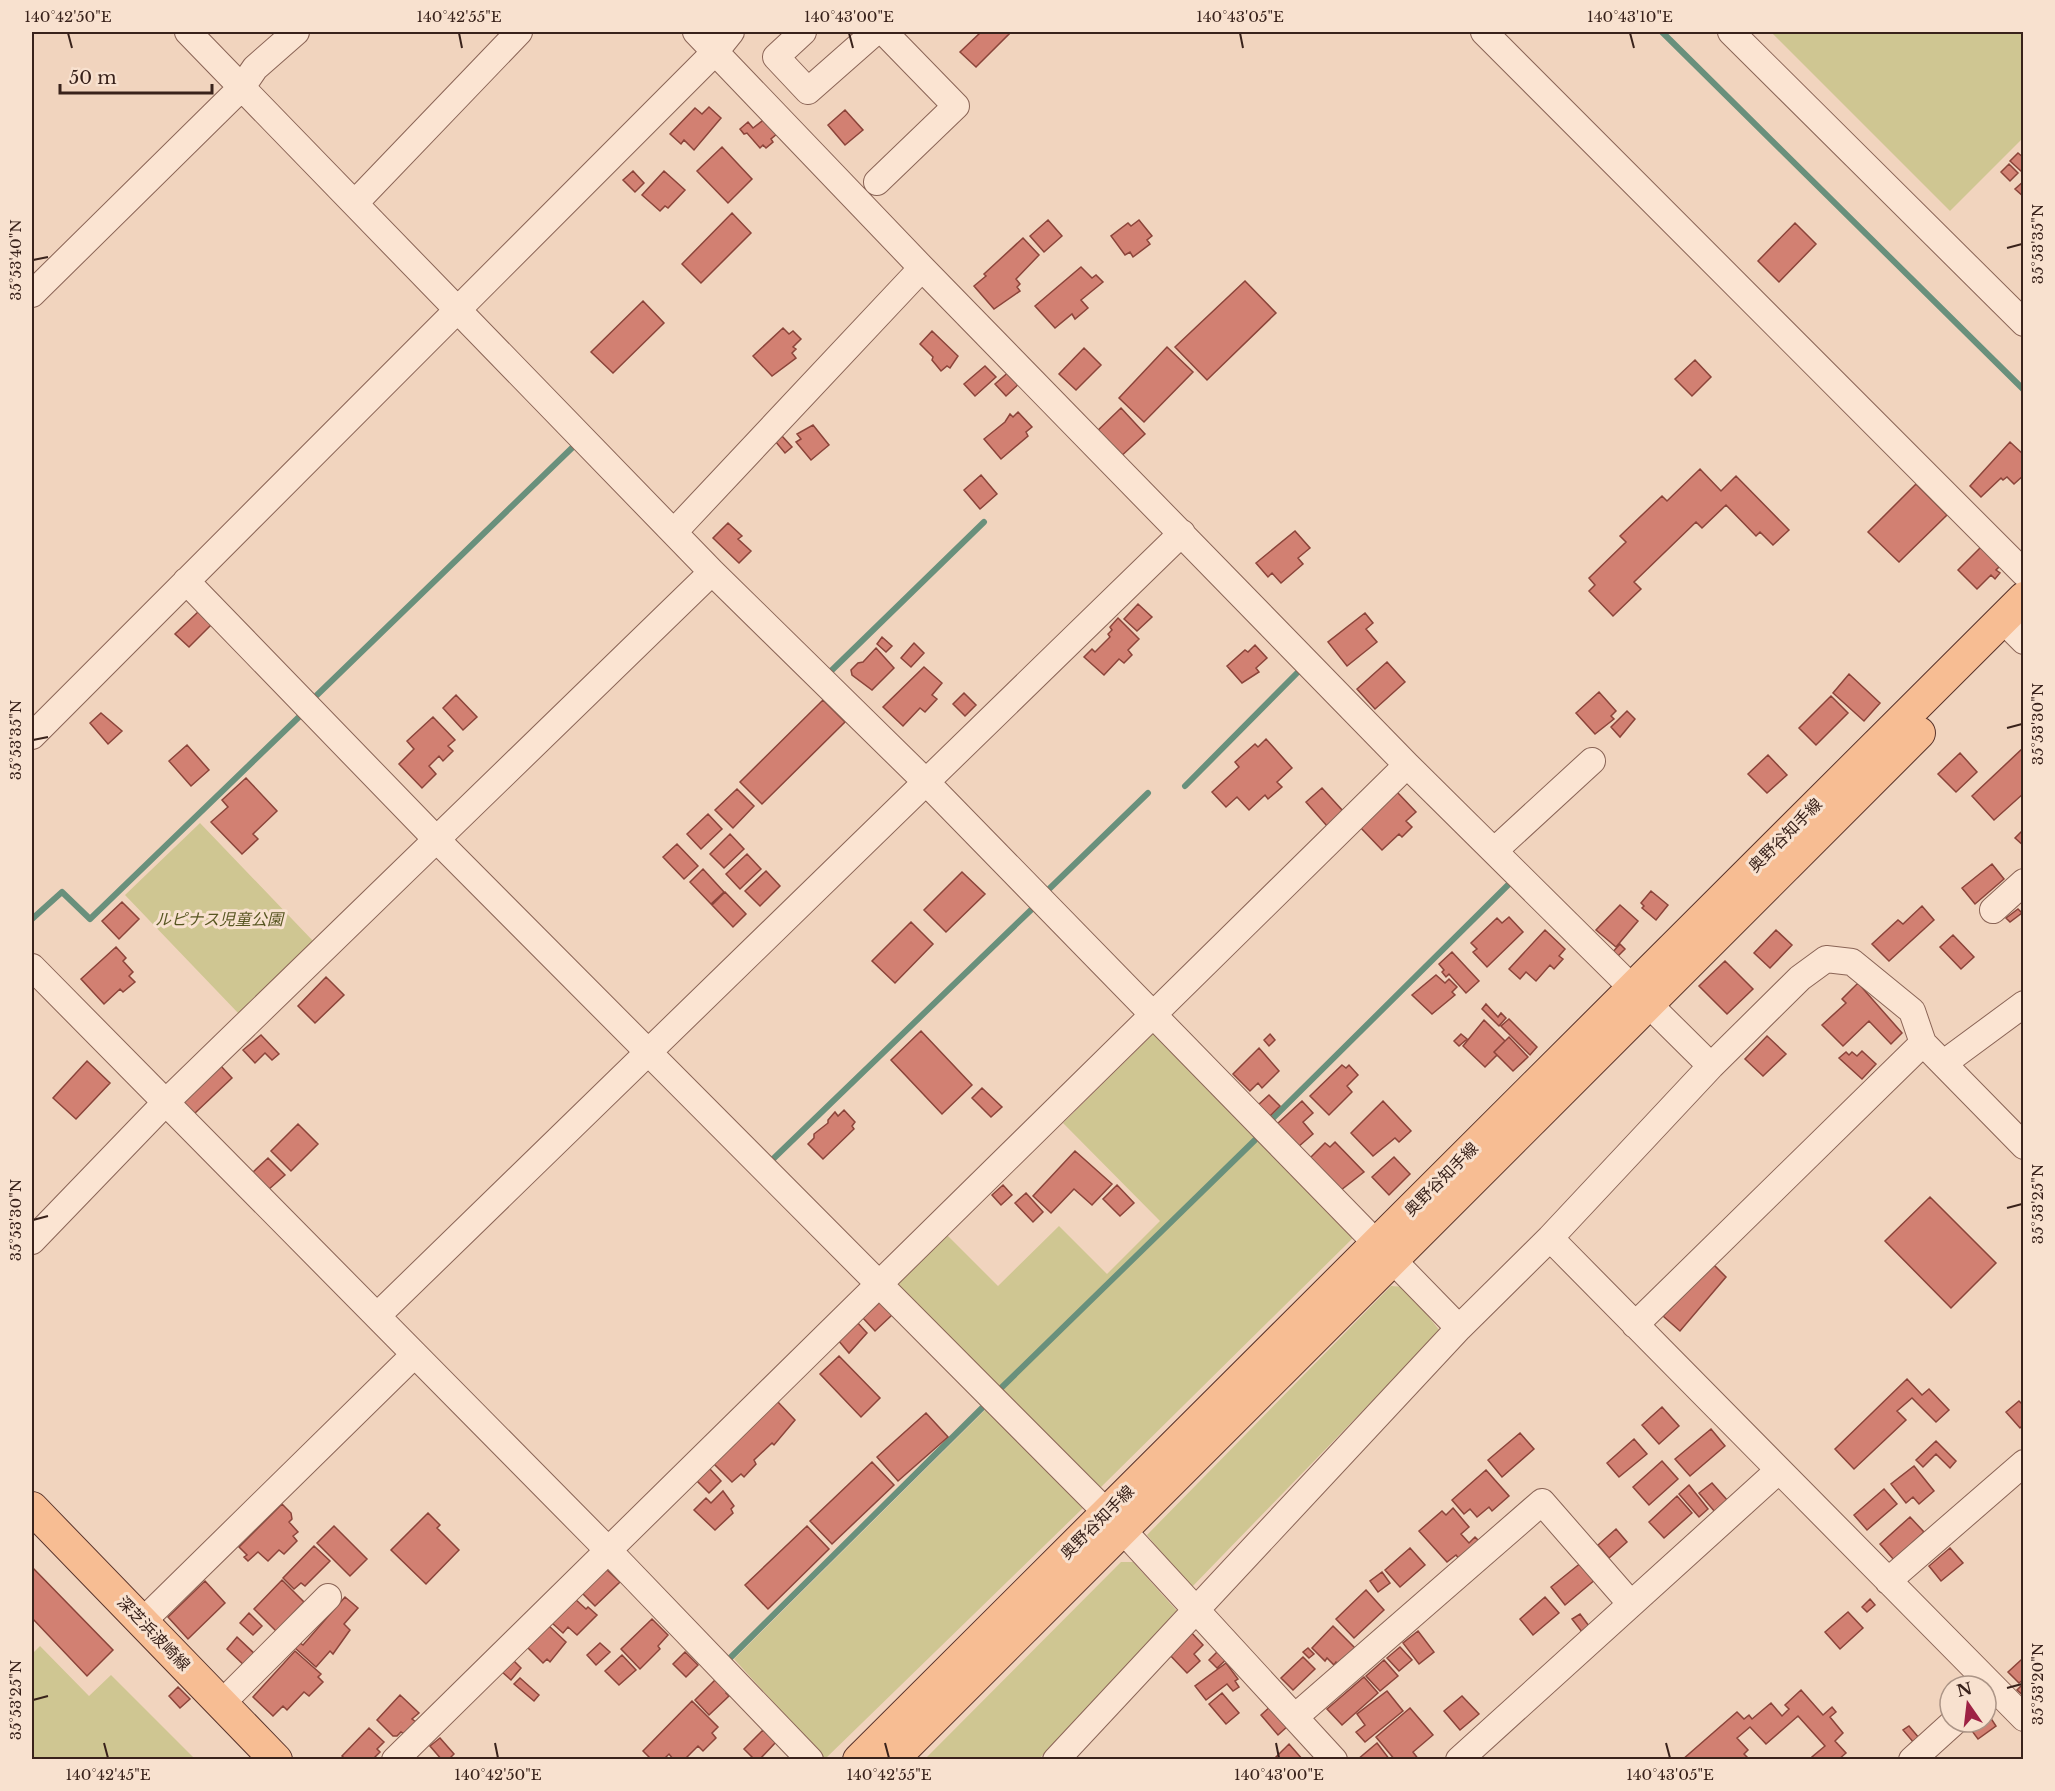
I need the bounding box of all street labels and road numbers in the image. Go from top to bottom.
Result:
street label: 奥野谷知手線 [1744,794,1826,876]
street label: 奥野谷知手線 [1400,1138,1482,1220]
street label: 奥野谷知手線 [1056,1481,1138,1563]
street label: 深芝浜波崎線 [113,1592,195,1674]

